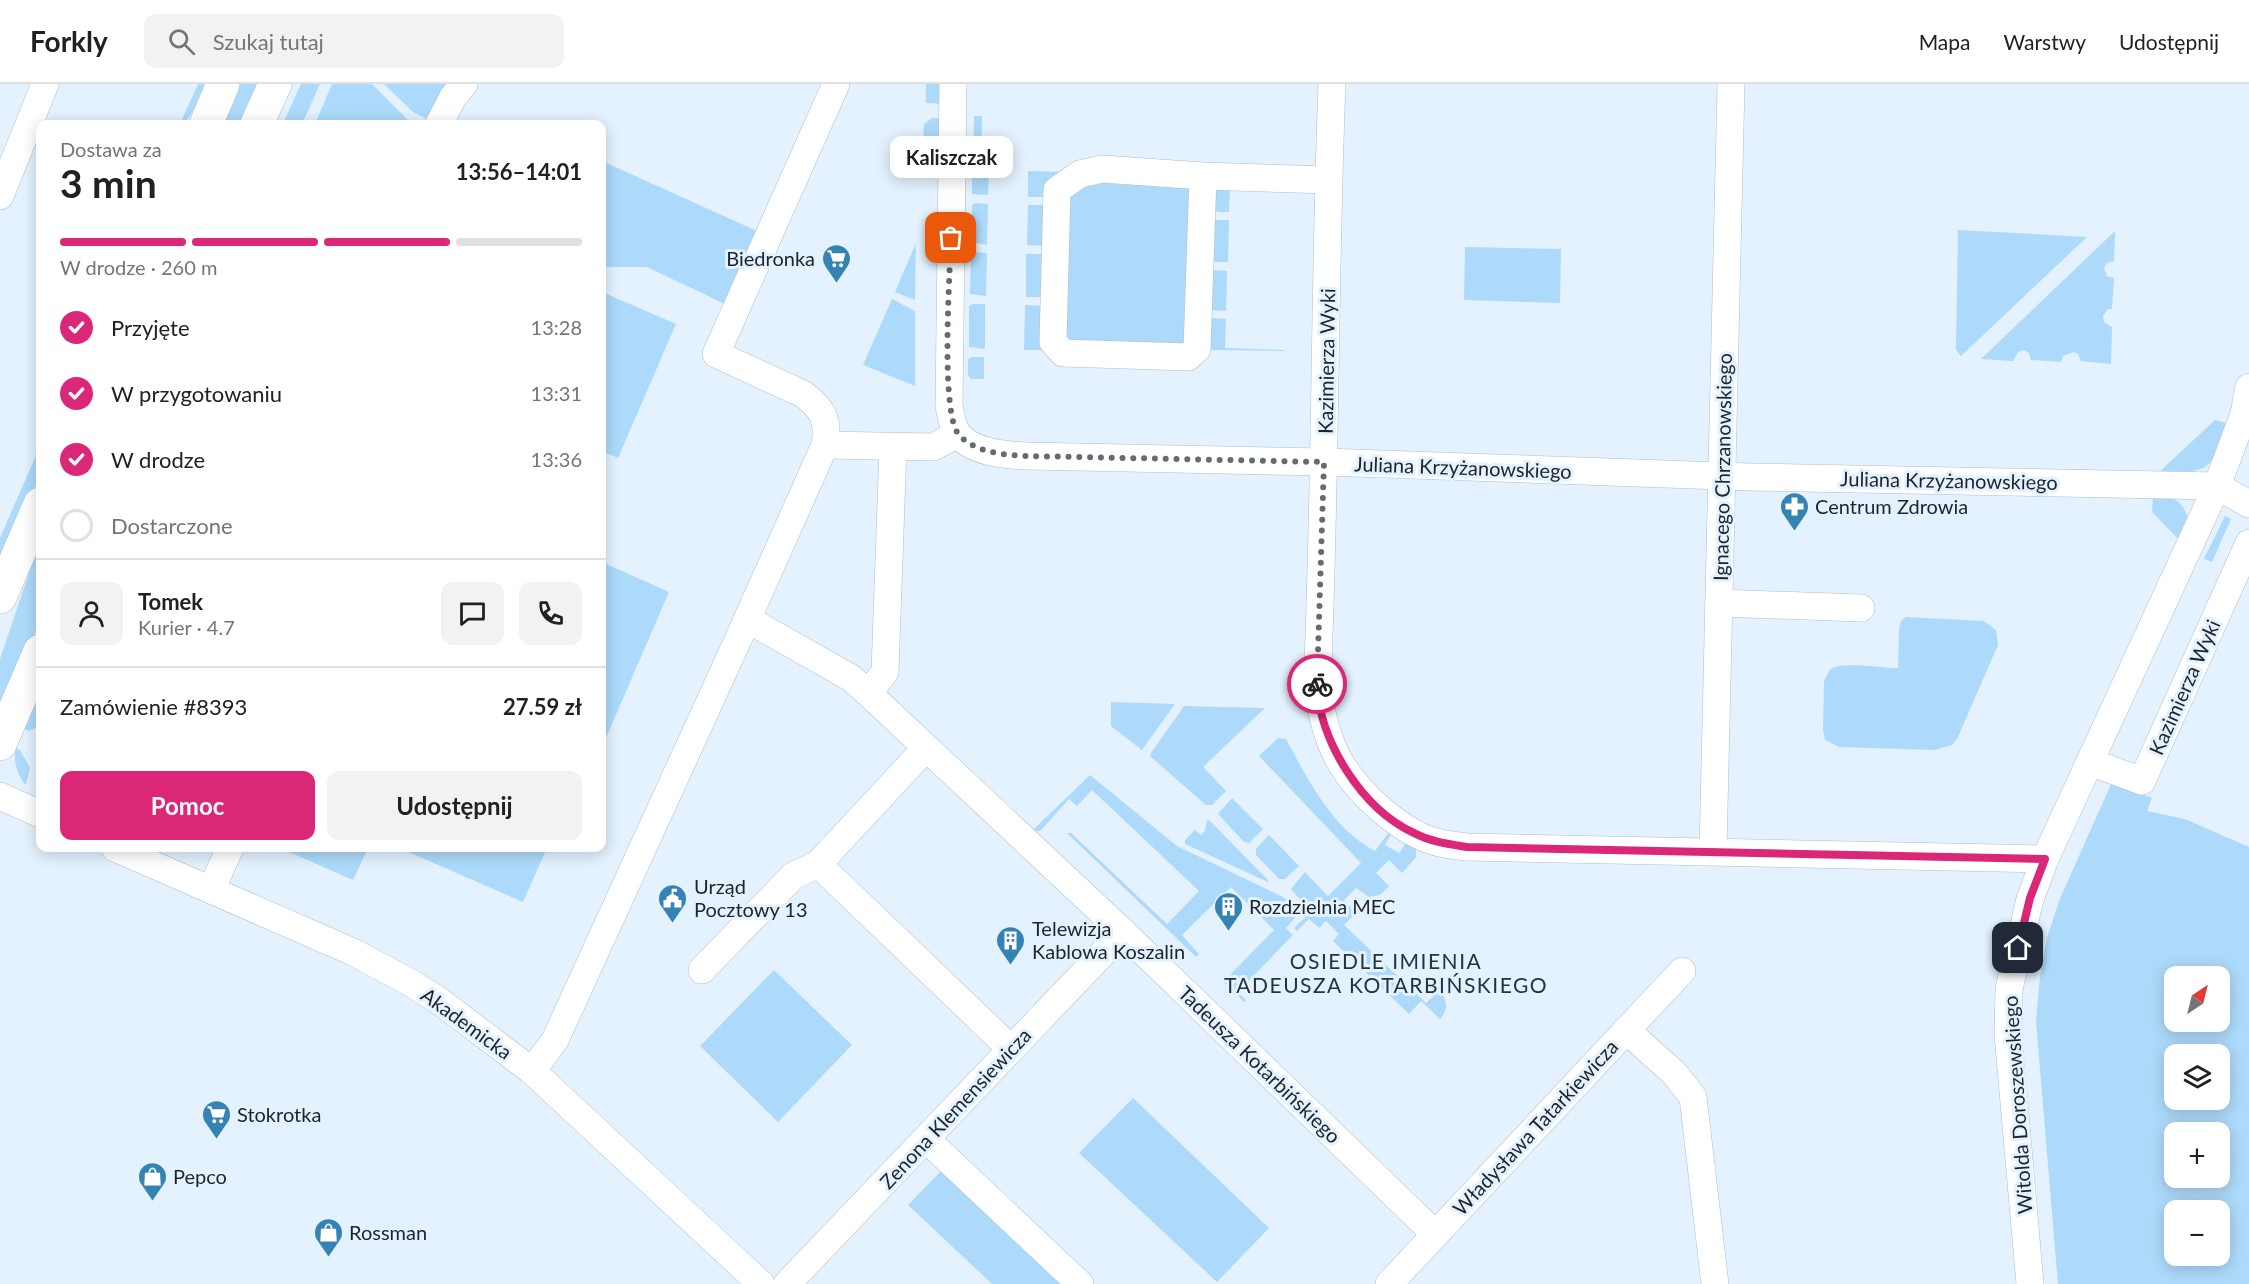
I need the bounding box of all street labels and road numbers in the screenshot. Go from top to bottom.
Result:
street label: Kazimierza Wyki [1313,288,1339,434]
street label: Ignacego Chrzanowskiego [1708,353,1736,581]
street label: Juliana Krzyżanowskiego [1354,451,1572,483]
street label: Juliana Krzyżanowskiego [1840,466,2058,494]
street label: Kazimierza Wyki [2143,616,2225,758]
street label: Tadeusza Kotarbińskiego [1174,980,1346,1148]
street label: Akademicka [417,982,517,1064]
street label: Witolda Doroszewskiego [1997,995,2037,1215]
street label: Zenona Klemensiewicza [874,1023,1036,1193]
street label: Władysława Tatarkiewicza [1447,1034,1623,1220]

